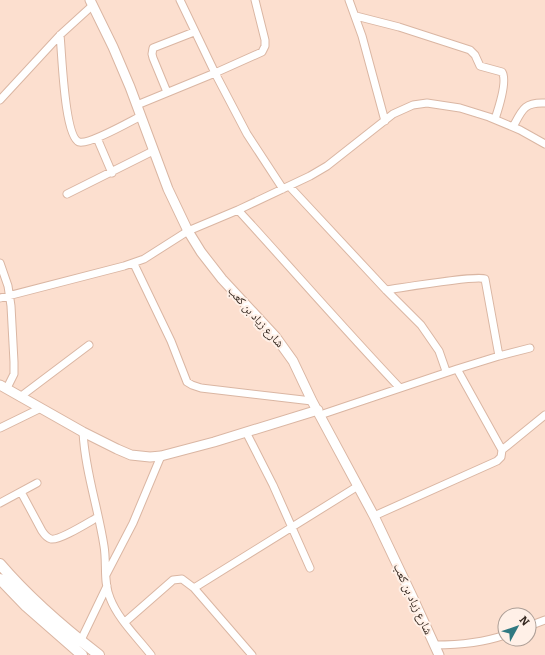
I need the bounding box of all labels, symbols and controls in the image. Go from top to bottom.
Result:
street label: شارع زياد بن كعب [224,284,287,351]
street label: شارع زياد بن كعب [390,561,436,637]
north arrow [497,607,537,647]
text: N [517,613,532,629]

